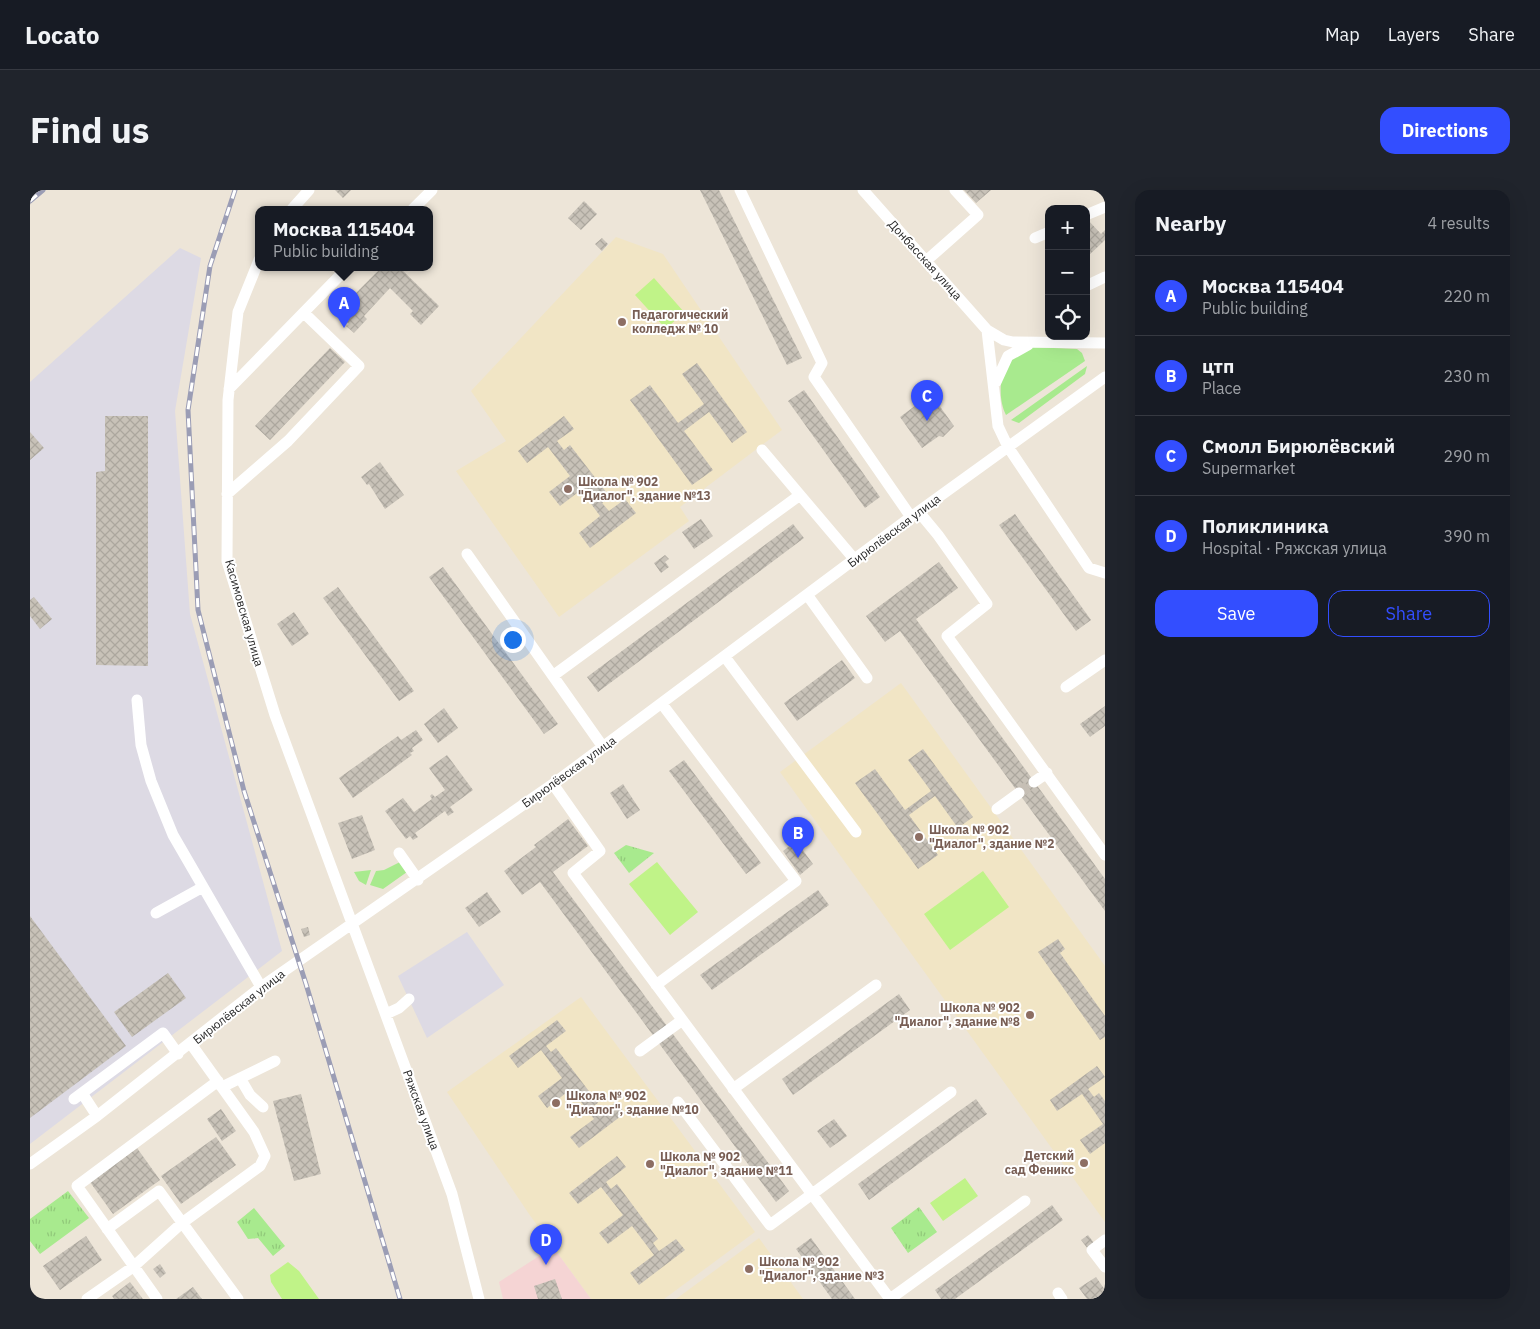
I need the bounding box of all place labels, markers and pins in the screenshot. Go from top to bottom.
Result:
pin: A [328,287,360,328]
place label: Педагогический колледж № 10 [632,307,728,336]
marker: Педагогический колледж № 10 [616,316,628,328]
pin: C [911,380,943,421]
place label: Школа № 902 "Диалог", здание №13 [578,474,711,503]
marker: Школа № 902 "Диалог", здание №13 [562,483,574,495]
pin: B [782,817,814,858]
place label: Школа № 902 "Диалог", здание №2 [929,822,1054,851]
marker: Школа № 902 "Диалог", здание №2 [913,831,925,843]
place label: Школа № 902 "Диалог", здание №8 [895,1000,1020,1029]
marker: Школа № 902 "Диалог", здание №8 [1024,1009,1036,1021]
place label: Школа № 902 "Диалог", здание №10 [566,1088,699,1117]
marker: Школа № 902 "Диалог", здание №10 [550,1097,562,1109]
place label: Детский сад Феникс [1005,1148,1074,1177]
place label: Школа № 902 "Диалог", здание №11 [660,1149,793,1178]
marker: Детский сад Феникс [1078,1157,1090,1169]
marker: Школа № 902 "Диалог", здание №11 [644,1158,656,1170]
pin: D [530,1224,562,1265]
place label: Школа № 902 "Диалог", здание №3 [759,1254,884,1283]
marker: Школа № 902 "Диалог", здание №3 [743,1263,755,1275]

